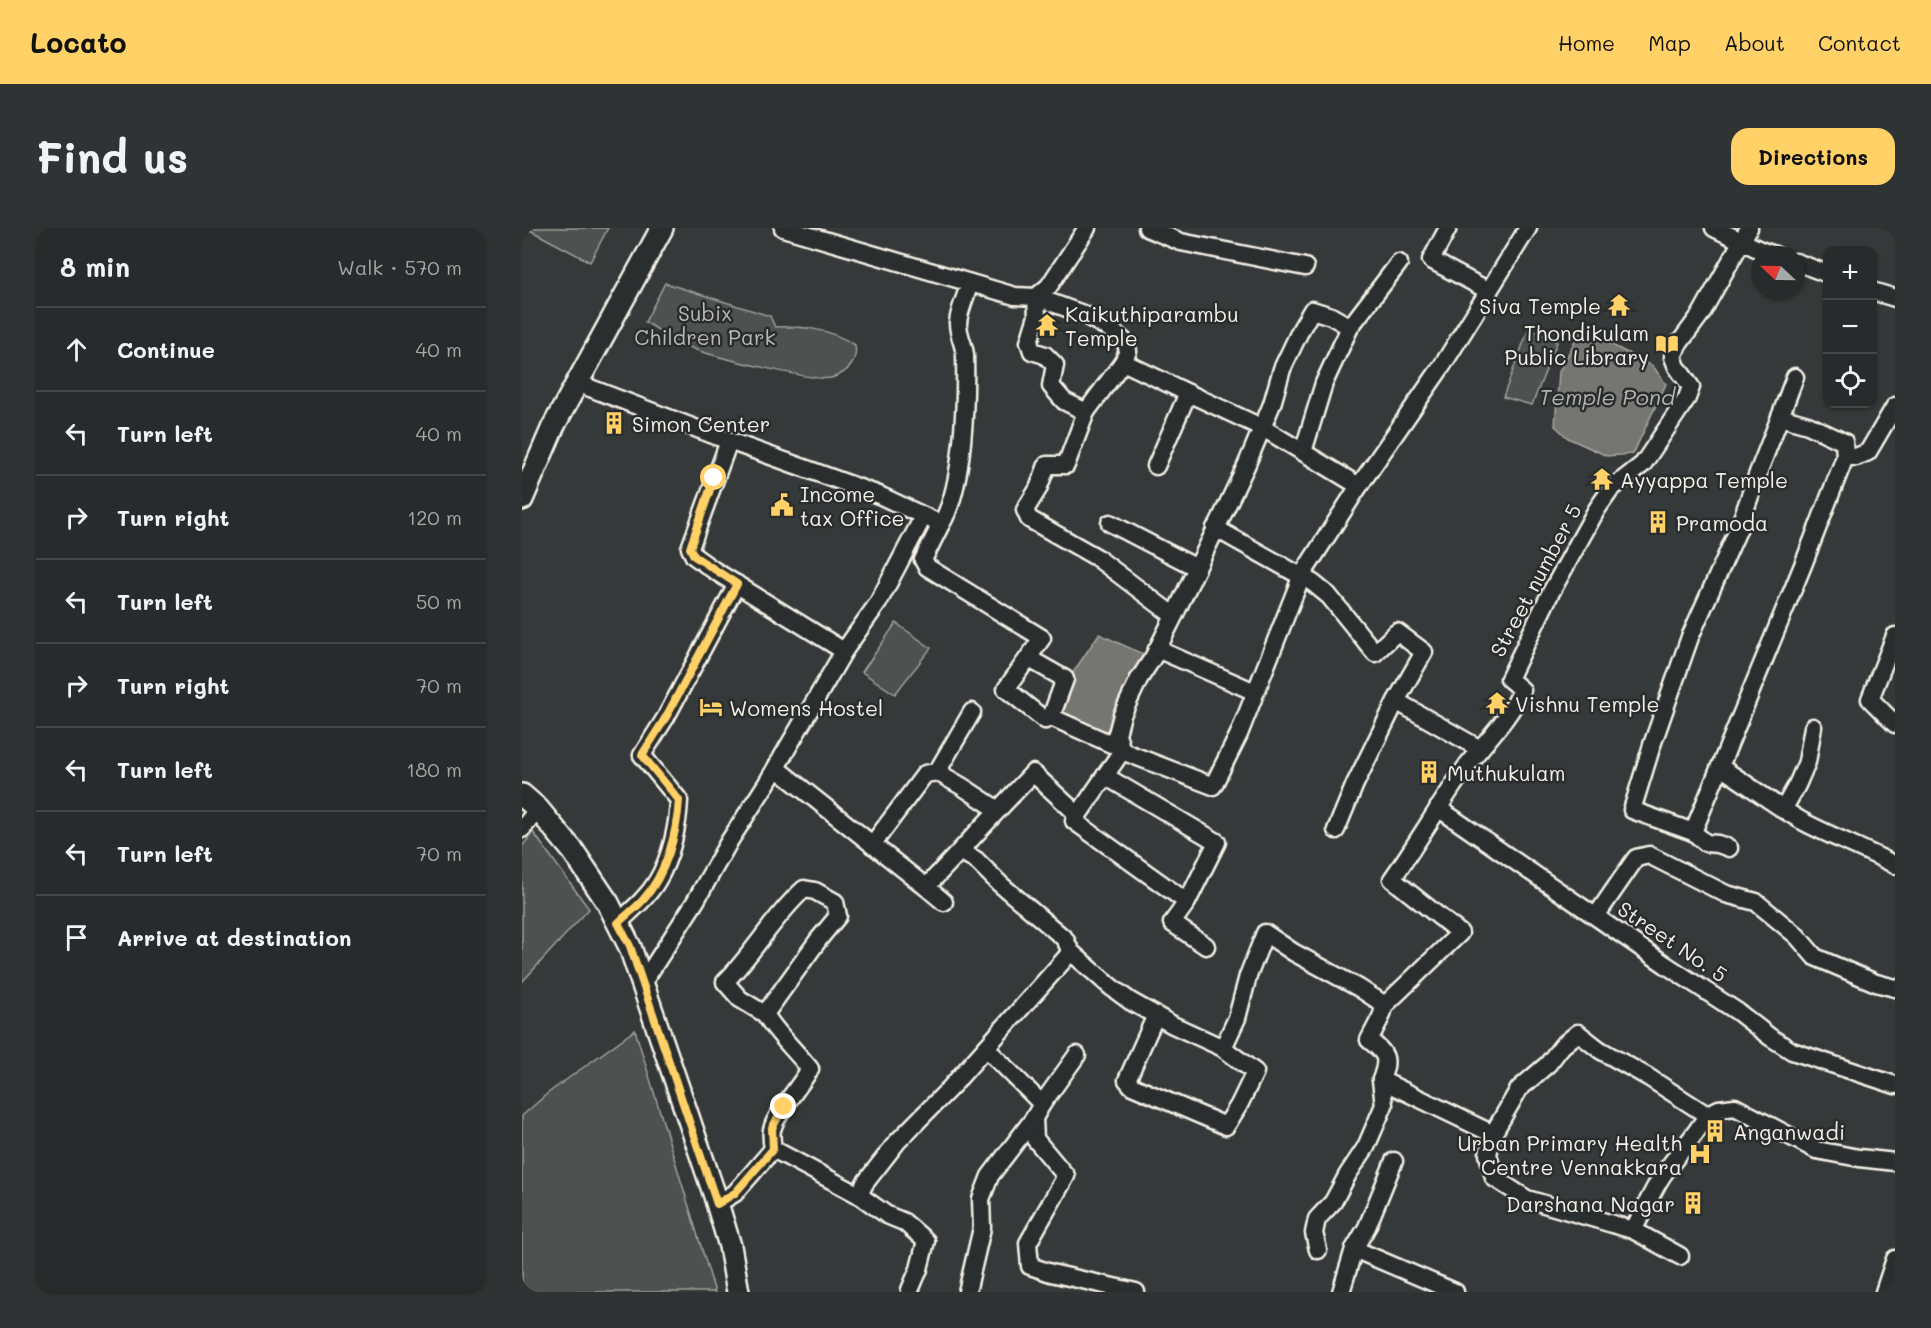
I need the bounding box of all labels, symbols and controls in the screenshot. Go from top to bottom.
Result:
text: Locato [30,24,127,60]
text: Home [1558,29,1615,56]
text: Map [1648,29,1691,56]
text: About [1724,29,1785,56]
text: Contact [1818,29,1901,56]
button: Directions [1731,128,1895,185]
text: Find us [36,129,188,184]
north arrow [1751,246,1805,300]
map controls [1823,246,1877,408]
button: + [1823,246,1877,300]
text: 8 min [60,250,130,284]
text: Walk · 570 m [337,254,462,280]
place label: Siva Temple [1479,292,1601,319]
temple icon: Siva Temple [1606,292,1632,318]
park label: Subix Children Park [634,299,776,350]
place label: Kaikuthiparambu Temple [1065,300,1239,351]
button: − [1823,300,1877,354]
temple icon: Kaikuthiparambu Temple [1034,312,1060,338]
place label: Thondikulam Public Library [1505,319,1649,370]
library icon: Thondikulam Public Library [1654,331,1680,357]
icon: ahead [60,333,93,366]
text: Continue [117,335,215,364]
text: 40 m [416,336,462,362]
button: locate [1823,354,1877,408]
water label: Temple Pond [1539,382,1676,411]
building icon: Simon Center [601,410,627,436]
place label: Simon Center [632,410,770,437]
icon: left [60,417,93,450]
text: Turn left [117,419,213,448]
text: 40 m [416,420,462,446]
route start [700,464,726,490]
temple icon: Ayyappa Temple [1589,466,1615,492]
place label: Ayyappa Temple [1620,466,1788,493]
place label: Income tax Office [800,480,904,531]
public building icon: Income tax Office [769,492,795,518]
street label: Street number 5 [1483,499,1587,661]
icon: right [60,501,93,534]
text: Turn right [117,503,229,532]
text: 120 m [407,504,462,530]
building icon: Pramoda [1645,509,1671,535]
place label: Pramoda [1676,509,1768,536]
icon: left [60,585,93,618]
text: Turn left [117,587,213,616]
text: 50 m [416,588,462,614]
icon: right [60,669,93,702]
text: Turn right [117,671,229,700]
text: 70 m [416,672,462,698]
temple icon: Vishnu Temple [1484,690,1510,716]
place label: Vishnu Temple [1515,690,1659,717]
hotel icon: Womens Hostel [698,694,724,720]
place label: Womens Hostel [729,694,883,721]
icon: left [60,753,93,786]
text: Turn left [117,755,213,784]
text: 180 m [406,756,462,782]
building icon: Muthukulam [1416,759,1442,785]
place label: Muthukulam [1447,759,1566,786]
icon: left [60,837,93,870]
text: Turn left [117,839,213,868]
text: 70 m [416,840,462,866]
street label: Street No. 5 [1613,894,1733,988]
icon: arrive [60,921,93,954]
text: Arrive at destination [117,923,352,952]
route end [770,1093,796,1119]
building icon: Anganwadi [1702,1118,1728,1144]
place label: Anganwadi [1733,1118,1845,1145]
place label: Urban Primary Health Centre Vennakkara [1457,1129,1682,1180]
hospital icon: Urban Primary Health Centre Vennakkara [1687,1141,1713,1167]
place label: Darshana Nagar [1506,1190,1675,1217]
building icon: Darshana Nagar [1680,1190,1706,1216]

